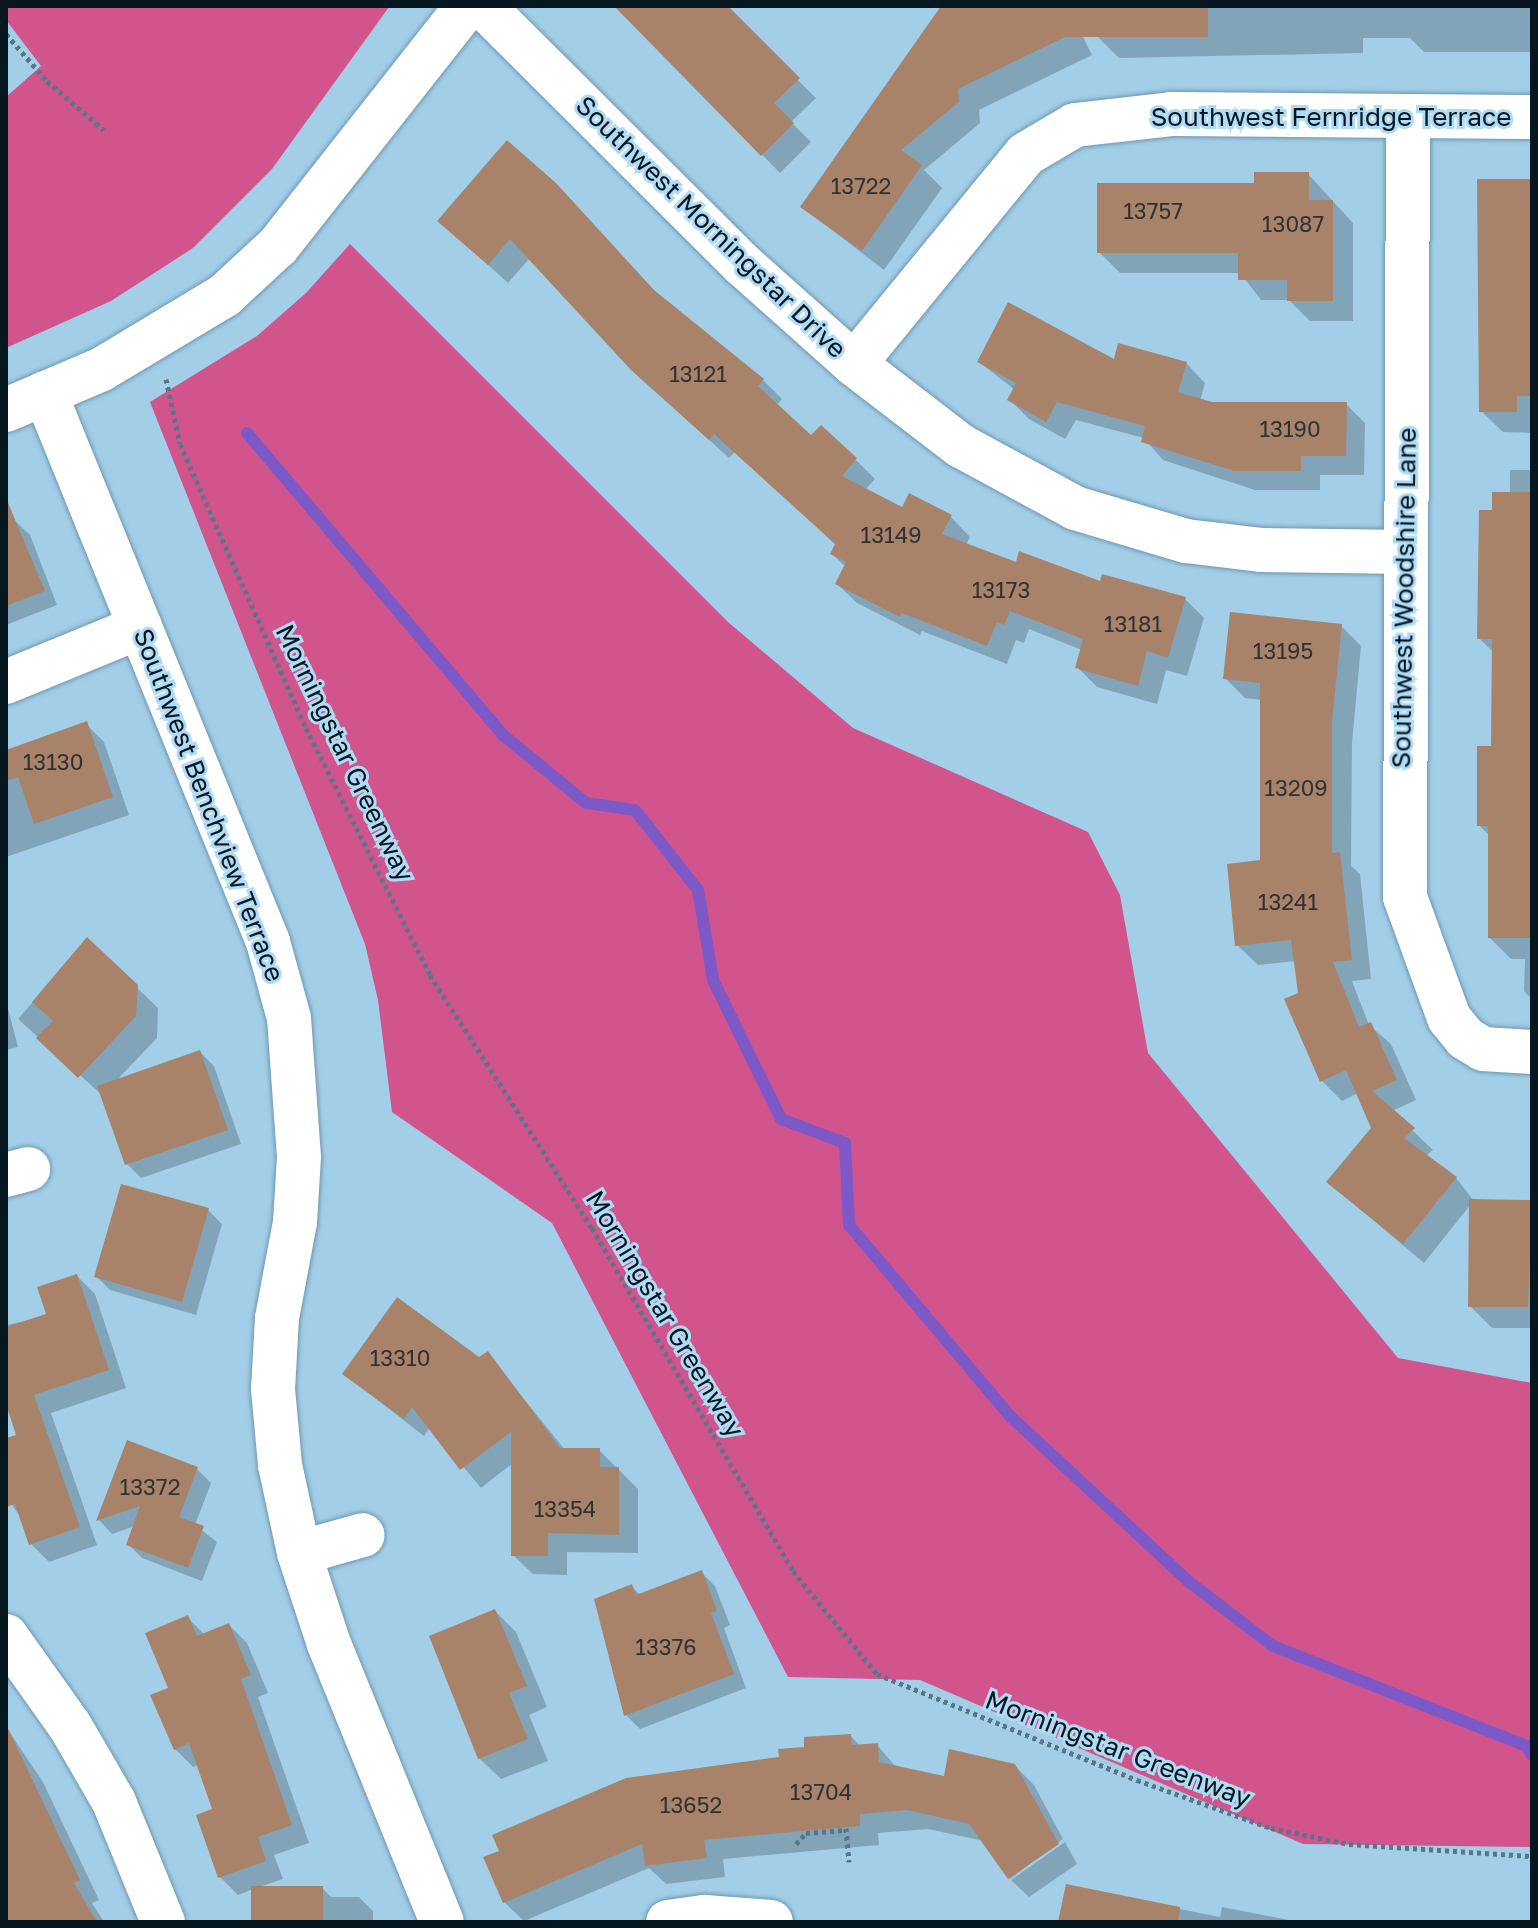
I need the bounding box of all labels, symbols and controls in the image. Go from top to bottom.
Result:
street label: Southwest Morningstar Drive [569,89,853,365]
street label: Southwest Fernridge Terrace [1151,101,1511,133]
house number: 13722 [831,173,891,199]
house number: 13757 [1123,198,1183,224]
house number: 13087 [1262,211,1324,237]
house number: 13121 [669,361,727,387]
house number: 13190 [1259,416,1321,442]
street label: Southwest Woodshire Lane [1385,427,1423,769]
house number: 13149 [861,522,921,548]
house number: 13173 [972,577,1030,603]
house number: 13181 [1104,611,1162,637]
street label: Morningstar Greenway [269,619,421,887]
street label: Southwest Benchview Terrace [127,624,291,986]
house number: 13195 [1253,638,1313,664]
house number: 13130 [23,749,83,775]
house number: 13209 [1264,775,1328,801]
house number: 13241 [1258,889,1318,915]
street label: Morningstar Greenway [579,1185,751,1443]
house number: 13310 [370,1345,430,1371]
house number: 13372 [120,1474,180,1500]
house number: 13354 [534,1496,596,1522]
house number: 13376 [635,1634,697,1660]
street label: Morningstar Greenway [981,1684,1255,1814]
house number: 13704 [790,1779,852,1805]
house number: 13652 [660,1792,722,1818]

